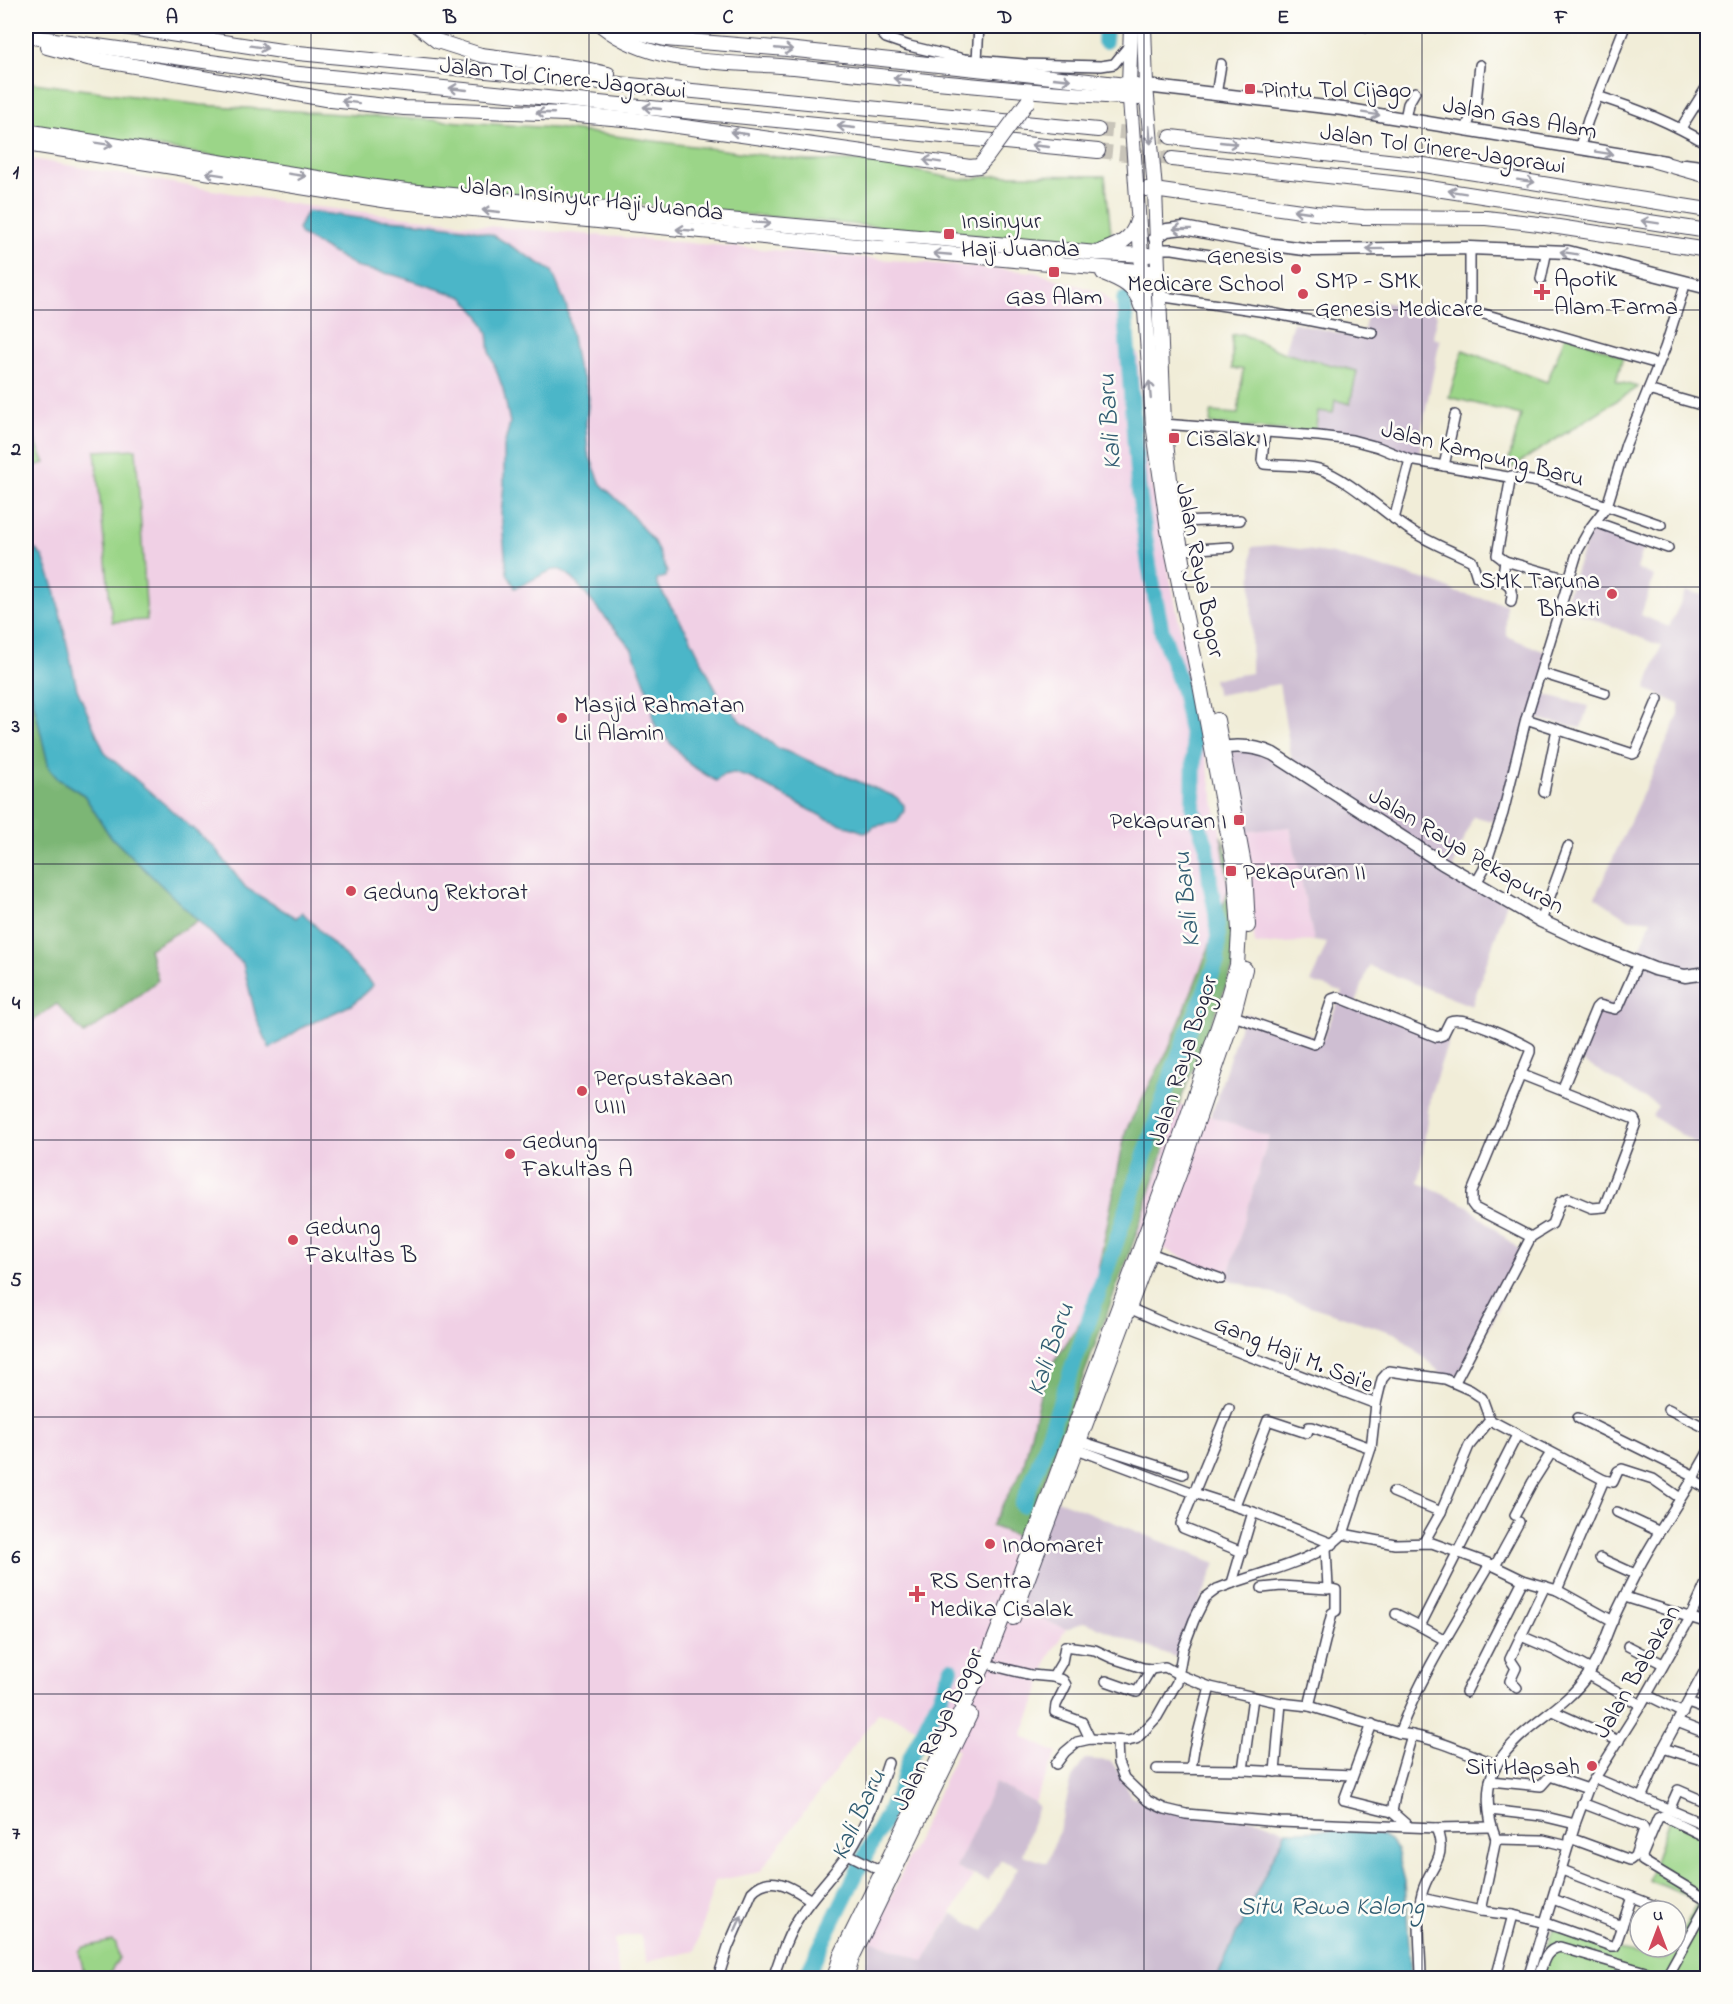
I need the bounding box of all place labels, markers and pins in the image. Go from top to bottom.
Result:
place label: Pintu Tol Cijago [1262,74,1411,109]
marker: Pintu Tol Cijago [1243,82,1257,96]
place label: Insinyur Haji Juanda [961,205,1080,268]
marker: Insinyur Haji Juanda [942,227,956,241]
place label: Genesis Medicare School [1127,240,1284,303]
marker: Genesis Medicare School [1289,262,1303,276]
place label: Apotik Alam Farma [1554,263,1678,326]
marker: Gas Alam [1047,265,1061,279]
place label: SMP - SMK Genesis Medicare [1315,265,1483,328]
place label: Gas Alam [1006,281,1102,316]
marker: Apotik Alam Farma [1535,285,1549,299]
marker: SMP - SMK Genesis Medicare [1296,287,1310,301]
place label: Cisalak I [1186,423,1268,458]
marker: Cisalak I [1167,431,1181,445]
place label: SMK Taruna Bhakti [1480,565,1600,628]
marker: SMK Taruna Bhakti [1605,587,1619,601]
place label: Masjid Rahmatan Lil Alamin [574,689,744,752]
marker: Masjid Rahmatan Lil Alamin [555,711,569,725]
place label: Pekapuran I [1110,805,1227,840]
marker: Pekapuran I [1232,813,1246,827]
place label: Pekapuran II [1243,856,1366,891]
marker: Pekapuran II [1224,864,1238,878]
place label: Gedung Rektorat [363,876,528,911]
marker: Gedung Rektorat [344,884,358,898]
place label: Perpustakaan UIII [594,1062,733,1125]
marker: Perpustakaan UIII [575,1084,589,1098]
place label: Gedung Fakultas A [521,1125,633,1188]
marker: Gedung Fakultas A [503,1147,517,1161]
place label: Gedung Fakultas B [304,1211,417,1274]
marker: Gedung Fakultas B [286,1233,300,1247]
place label: Indomaret [1002,1529,1103,1564]
marker: Indomaret [983,1537,997,1551]
place label: RS Sentra Medika Cisalak [930,1565,1073,1628]
marker: RS Sentra Medika Cisalak [908,1585,926,1603]
place label: Siti Hapsah [1465,1751,1580,1786]
marker: Siti Hapsah [1585,1759,1599,1773]

